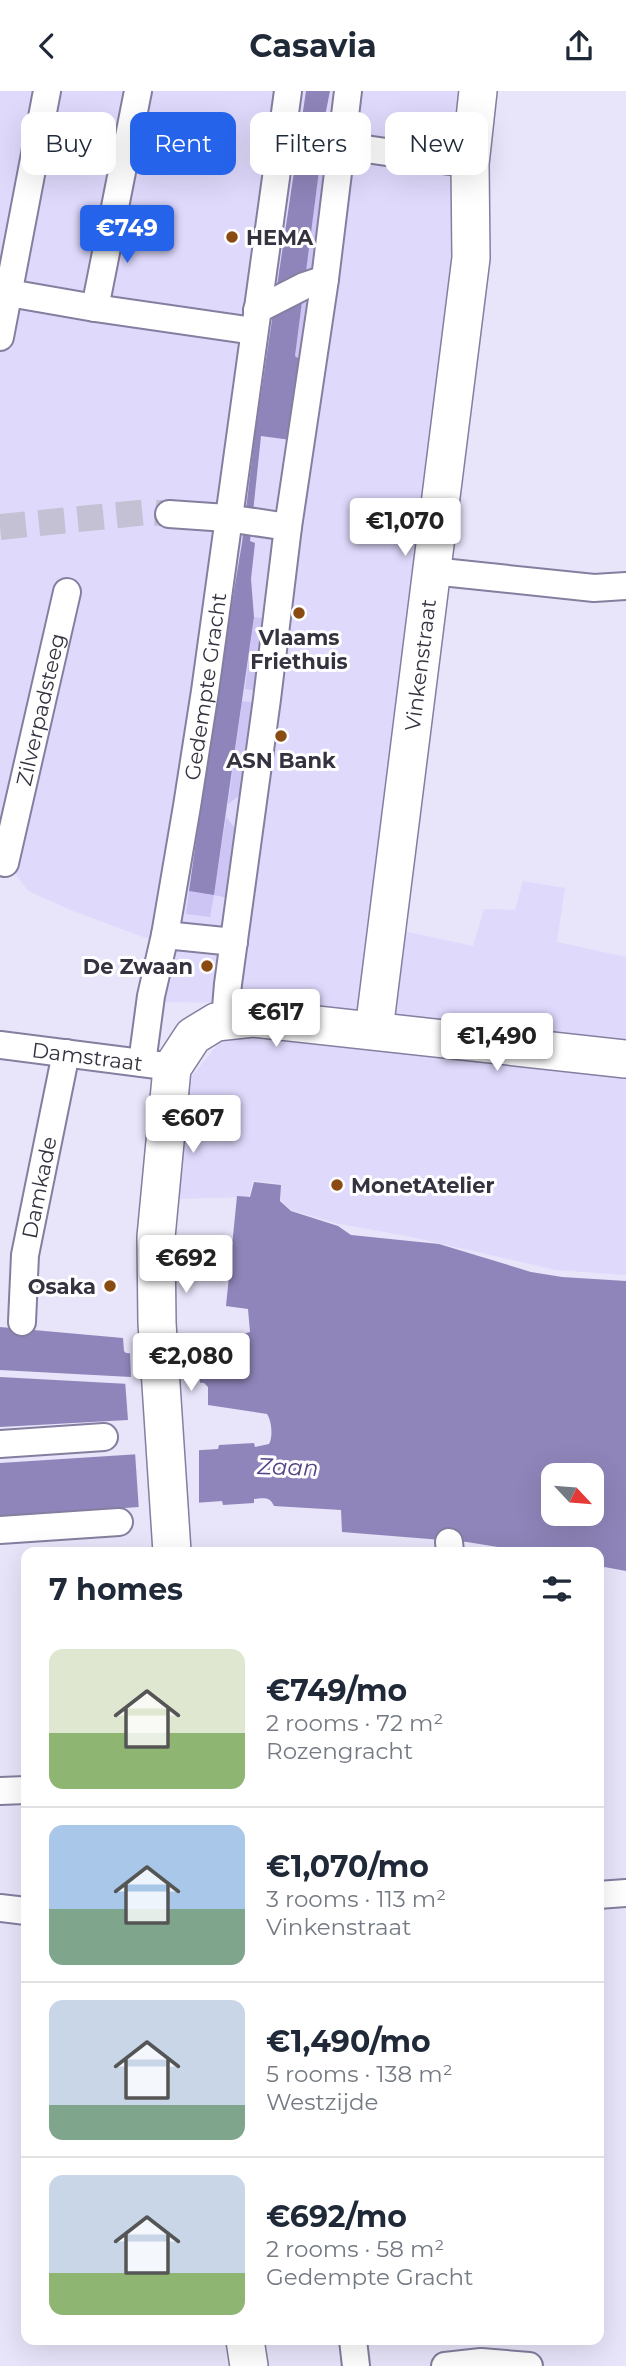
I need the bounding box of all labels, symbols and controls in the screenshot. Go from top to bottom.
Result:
text: Casavia [249,26,377,65]
icon: back [28,27,66,65]
icon: share [560,27,598,65]
chip: Buy [21,112,116,175]
chip: Rent [130,112,236,175]
chip: Filters [250,112,371,175]
chip: New [385,112,488,175]
pin: €749 [86,205,168,265]
text: €749 [96,214,158,242]
place label: HEMA [246,225,314,250]
marker: HEMA [224,229,240,245]
pin: €1,070 [348,498,462,558]
text: €1,070 [366,507,444,535]
street label: Gedempte Gracht [179,591,231,782]
street label: Vinkenstraat [399,597,441,732]
marker: Vlaams Friethuis [291,605,307,621]
place label: Vlaams Friethuis [250,625,348,674]
street label: Zilverpadsteeg [11,631,70,788]
marker: ASN Bank [273,728,289,744]
place label: ASN Bank [225,748,336,773]
place label: De Zwaan [83,954,193,979]
marker: De Zwaan [199,958,215,974]
pin: €617 [235,989,317,1049]
text: €617 [248,998,304,1026]
pin: €1,490 [440,1013,554,1073]
text: €1,490 [457,1022,537,1050]
street label: Damstraat [30,1037,144,1076]
pin: €607 [152,1095,234,1155]
text: €607 [162,1104,224,1132]
street label: Damkade [16,1134,61,1241]
place label: MonetAtelier [351,1173,494,1198]
marker: MonetAtelier [329,1177,345,1193]
pin: €692 [145,1235,227,1295]
text: €692 [155,1244,217,1272]
place label: Osaka [28,1274,96,1299]
marker: Osaka [102,1278,118,1294]
pin: €2,080 [134,1333,248,1393]
text: €2,080 [149,1342,233,1370]
water label: Zaan [256,1452,319,1482]
north arrow [541,1463,604,1526]
map controls [541,1463,604,1526]
icon: filters [538,1570,576,1608]
text: 7 homes [49,1571,183,1608]
text: €749/mo [266,1672,407,1709]
icon: home [105,1677,189,1761]
text: 2 rooms · 72 m² [266,1709,443,1737]
text: Rozengracht [266,1737,413,1765]
text: €1,070/mo [266,1848,429,1885]
icon: home [105,1853,189,1937]
text: 3 rooms · 113 m² [266,1885,446,1913]
text: Vinkenstraat [266,1913,411,1941]
text: €1,490/mo [266,2023,431,2060]
icon: home [105,2028,189,2112]
text: 5 rooms · 138 m² [266,2060,453,2088]
text: Westzijde [266,2088,378,2116]
text: €692/mo [266,2198,407,2235]
icon: home [105,2203,189,2287]
text: 2 rooms · 58 m² [266,2235,444,2263]
text: Gedempte Gracht [266,2263,473,2291]

